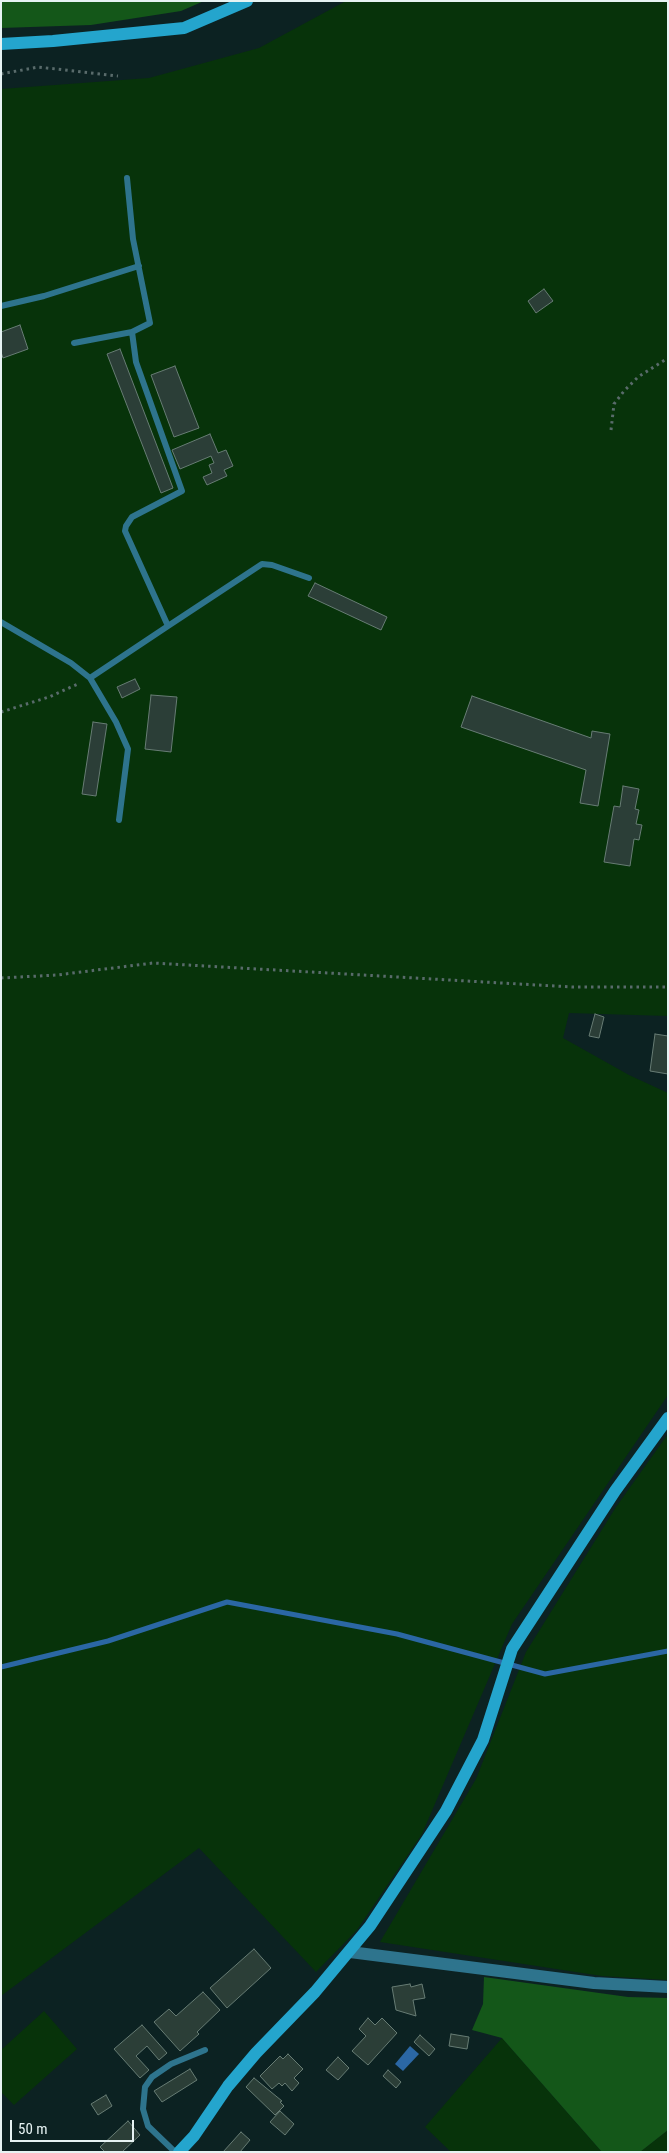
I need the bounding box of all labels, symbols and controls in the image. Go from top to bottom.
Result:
scale bar [12,2110,136,2142]
text: 50 m [18,2120,48,2138]

